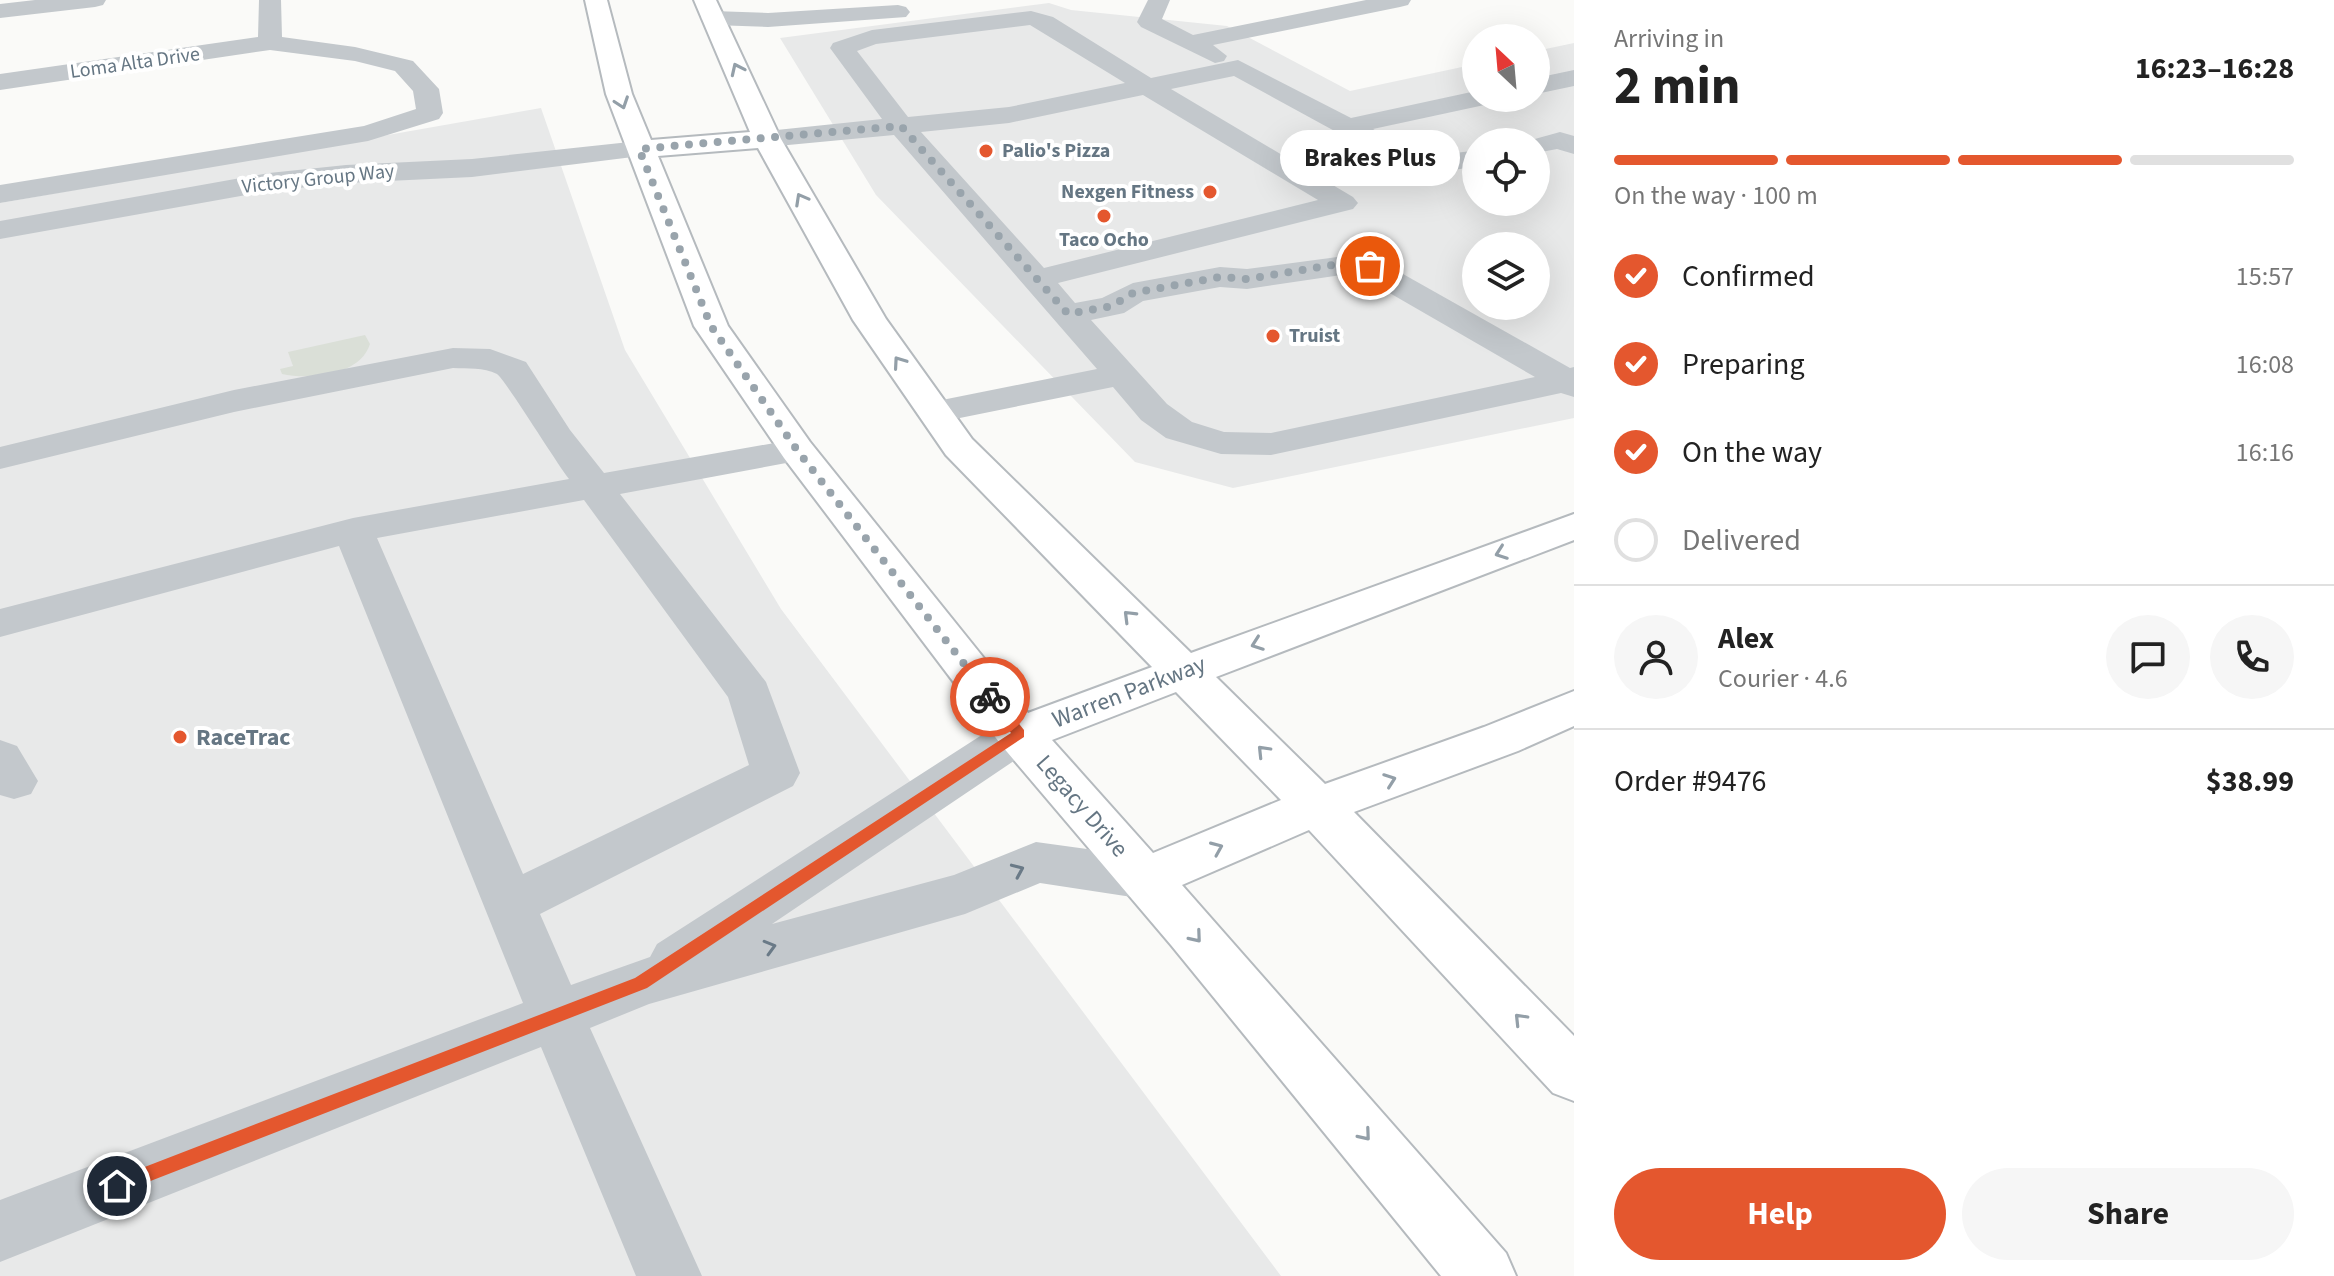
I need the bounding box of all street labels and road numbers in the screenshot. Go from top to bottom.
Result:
street label: Loma Alta Drive [68,40,202,86]
street label: Victory Group Way [240,157,396,201]
street label: Warren Parkway [1047,647,1211,737]
street label: Legacy Drive [1027,747,1137,865]

